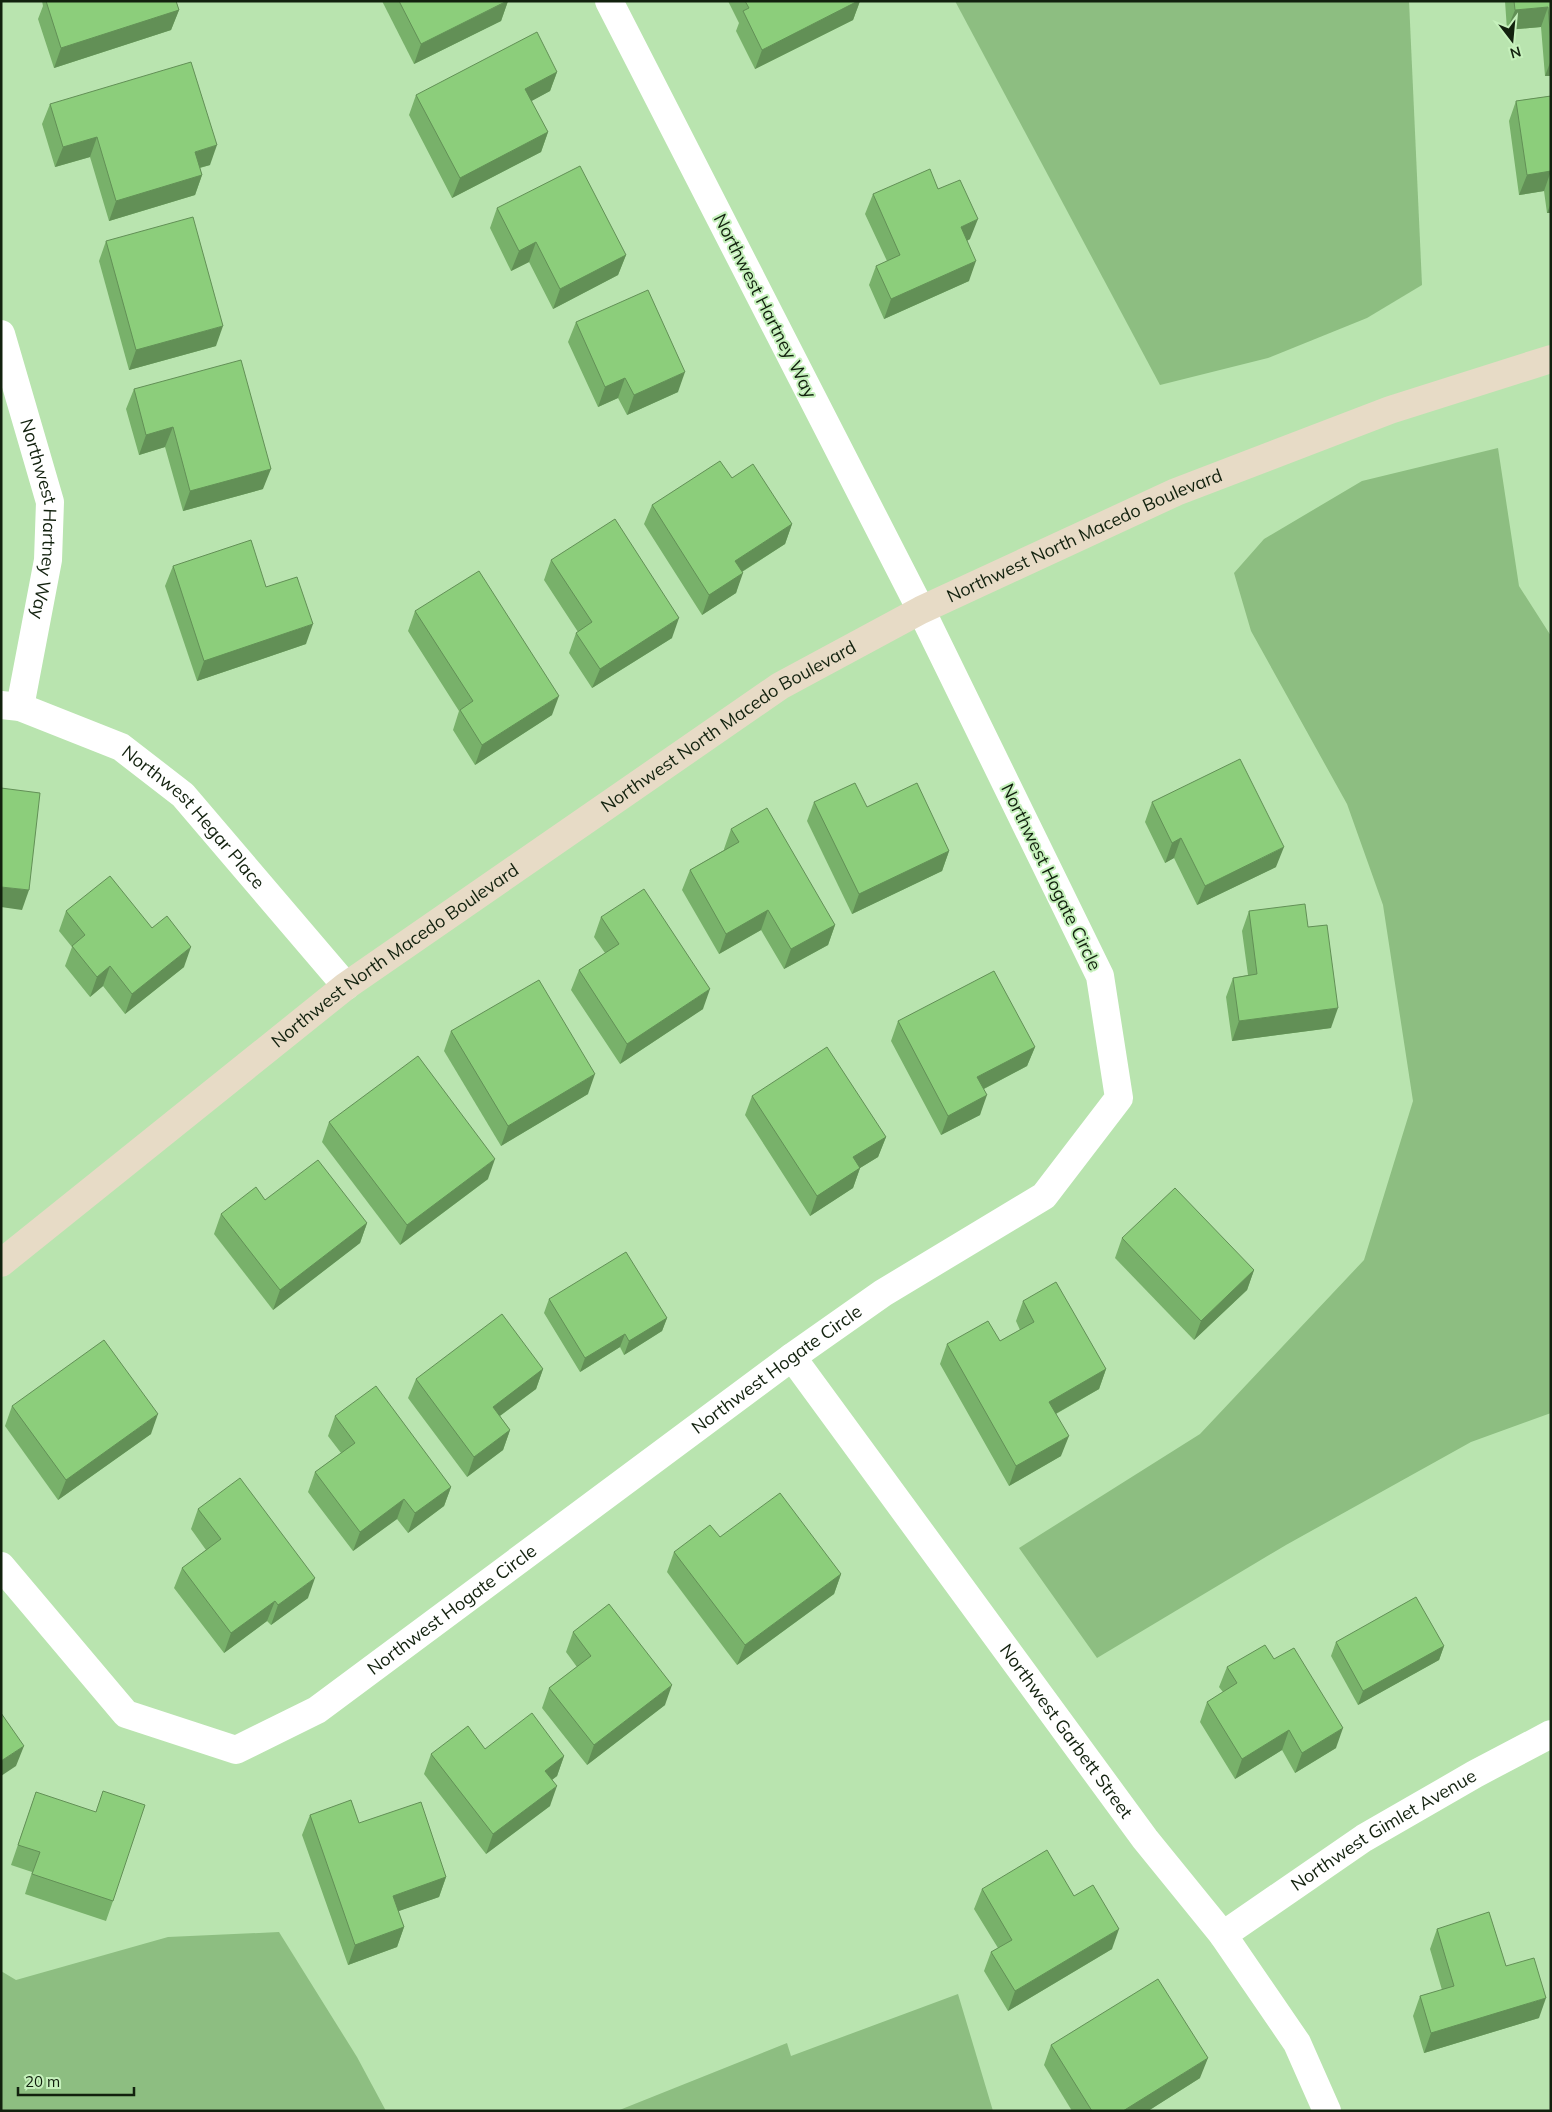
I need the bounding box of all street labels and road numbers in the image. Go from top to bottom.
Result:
street label: Northwest Hartney Way [709,210,822,402]
street label: Northwest Hartney Way [15,416,62,622]
street label: Northwest North Macedo Boulevard [943,463,1225,607]
street label: Northwest North Macedo Boulevard [596,635,860,817]
street label: Northwest Hegar Place [117,740,270,894]
street label: Northwest Hogate Circle [996,780,1107,974]
street label: Northwest North Macedo Boulevard [266,858,523,1052]
street label: Northwest Hogate Circle [687,1299,866,1439]
street label: Northwest Hogate Circle [362,1539,541,1680]
street label: Northwest Garbett Street [995,1639,1138,1823]
street label: Northwest Gimlet Avenue [1286,1764,1480,1896]

